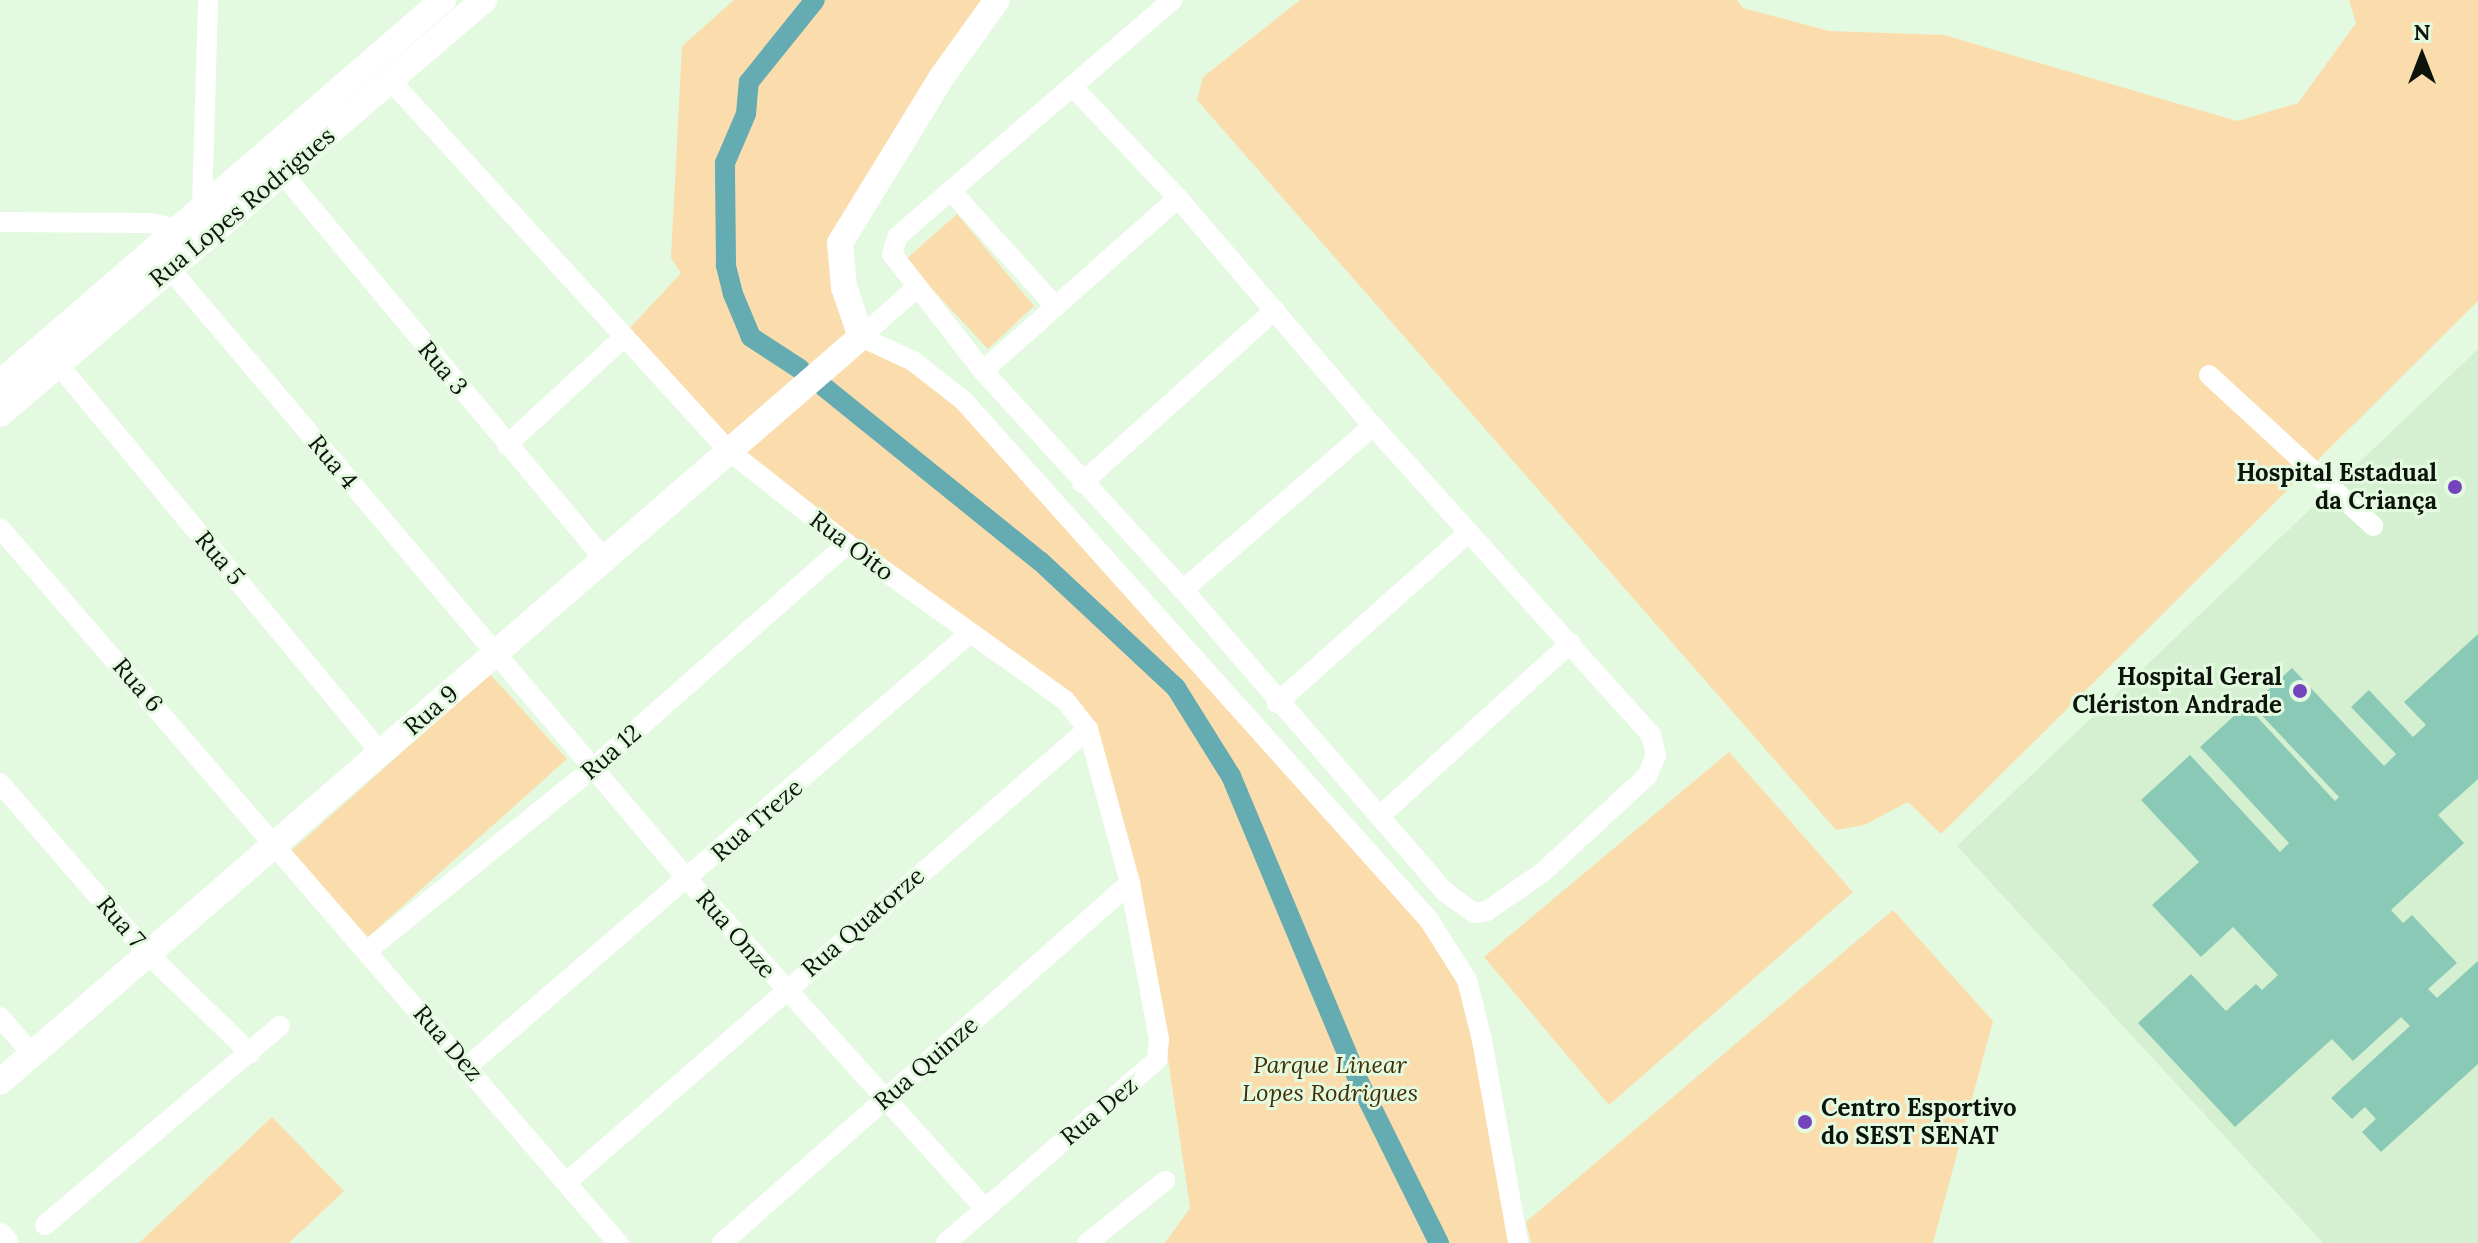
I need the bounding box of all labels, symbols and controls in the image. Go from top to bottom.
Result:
north arrow [2382,16,2462,96]
text: N [2413,18,2431,46]
street label: Rua Lopes Rodrigues [144,121,340,293]
street label: Rua 3 [412,335,474,401]
street label: Rua 4 [302,429,364,495]
place label: Hospital Estadual da Criança [2236,459,2437,515]
marker: Hospital Estadual da Criança [2444,476,2466,498]
street label: Rua Oito [804,505,900,587]
street label: Rua 5 [189,525,251,591]
street label: Rua 6 [107,652,169,718]
place label: Hospital Geral Clériston Andrade [2072,663,2282,719]
street label: Rua 9 [398,679,464,741]
marker: Hospital Geral Clériston Andrade [2289,680,2311,702]
street label: Rua 12 [575,718,647,786]
street label: Rua Treze [706,773,808,867]
street label: Rua Quatorze [796,861,930,983]
street label: Rua Onze [690,884,782,984]
street label: Rua 7 [91,890,151,954]
street label: Rua Dez [407,999,489,1087]
street label: Rua Quinze [868,1010,984,1116]
park label: Parque Linear Lopes Rodrigues [1242,1051,1418,1107]
street label: Rua Dez [1055,1071,1143,1151]
place label: Centro Esportivo do SEST SENAT [1821,1094,2017,1150]
marker: Centro Esportivo do SEST SENAT [1796,1113,1814,1131]

